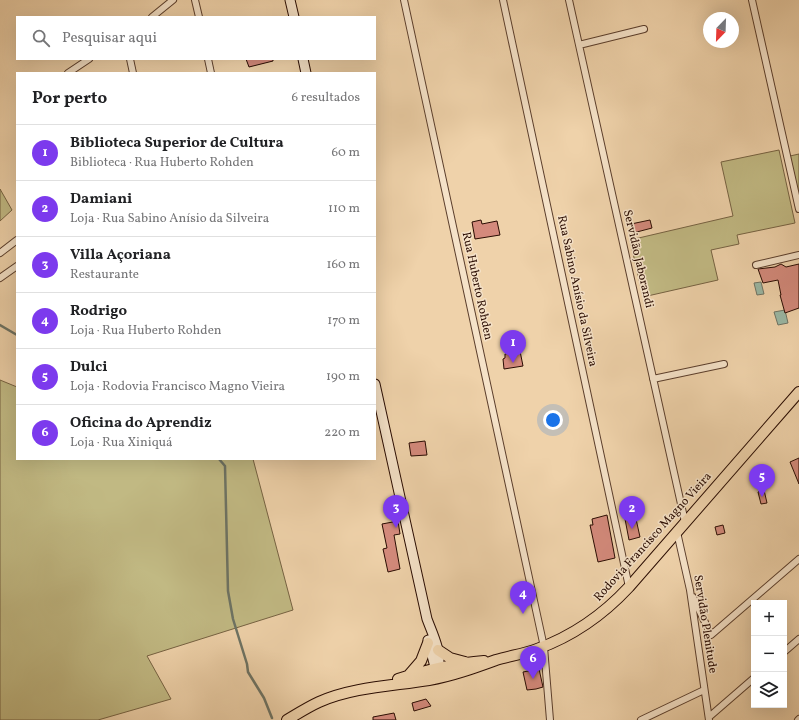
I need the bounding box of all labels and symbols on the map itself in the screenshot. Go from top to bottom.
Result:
north arrow [703,12,739,48]
street label: Servidão Jaborandi [619,208,657,310]
street label: Rua Sabino Anísio da Silveira [553,214,601,368]
street label: Rua Huberto Rohden [458,230,496,342]
pin: 1 [500,330,526,363]
your location [543,410,563,430]
pin: 5 [749,464,775,497]
street label: Rodovia Francisco Magno Vieira [591,469,715,605]
pin: 3 [383,495,409,528]
pin: 2 [619,496,645,529]
street label: Servidão Plenitude [689,574,721,675]
pin: 4 [510,581,536,614]
pin: 6 [520,646,546,679]

